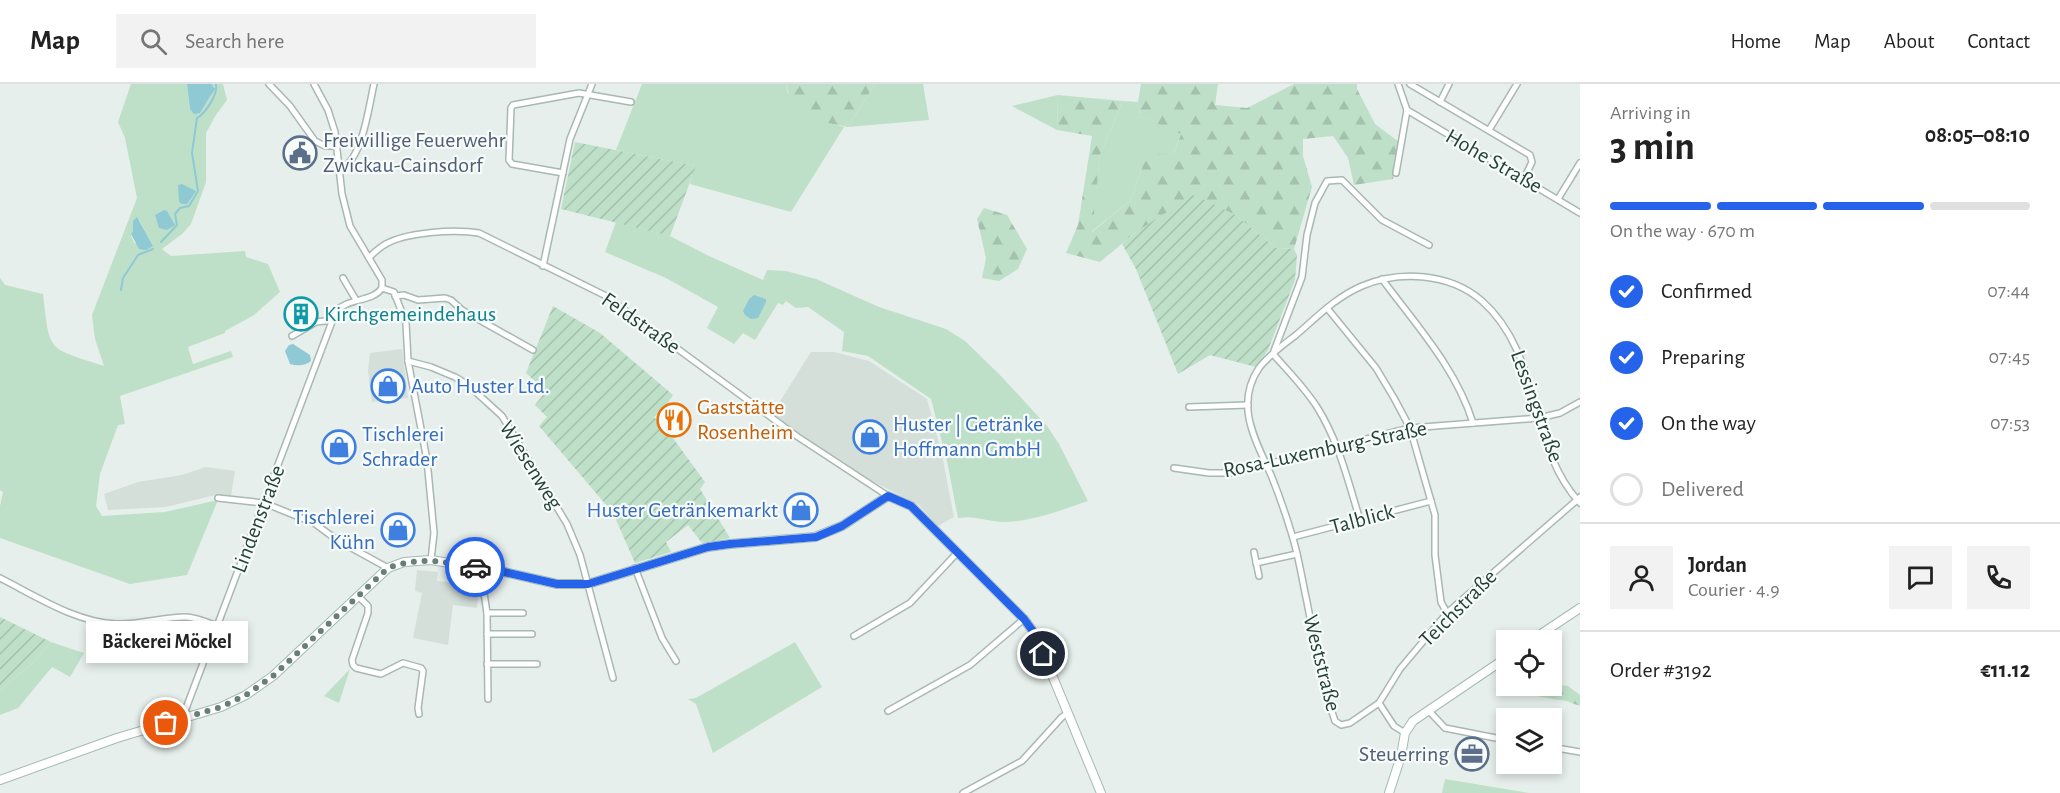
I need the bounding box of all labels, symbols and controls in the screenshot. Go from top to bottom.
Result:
search box [116,14,536,68]
icon: search [137,25,170,58]
text: Map [30,27,80,55]
text: Search here [185,30,284,52]
text: Home [1730,31,1781,52]
text: Map [1814,31,1851,52]
text: About [1884,31,1934,52]
text: Contact [1967,31,2030,52]
text: Arriving in [1610,103,1691,123]
text: 08:05–08:10 [1925,124,2030,146]
street label: Hohe Straße [1442,125,1546,197]
text: 3 min [1610,128,1695,167]
place label: Freiwillige Feuerwehr Zwickau-Cainsdorf [323,129,506,176]
public building icon: Freiwillige Feuerwehr Zwickau-Cainsdorf [282,135,318,171]
text: On the way · 670 m [1610,221,1755,241]
icon: check [1610,275,1643,308]
text: Confirmed [1661,280,1752,302]
text: 07:44 [1987,281,2030,301]
street label: Feldstraße [598,288,684,358]
building icon: Kirchgemeindehaus [283,296,319,332]
place label: Kirchgemeindehaus [324,303,496,325]
icon: check [1610,341,1643,374]
text: Preparing [1661,346,1745,368]
street label: Lessingstraße [1507,347,1567,465]
text: 07:45 [1989,347,2030,367]
shop icon: Auto Huster Ltd. [370,368,406,404]
place label: Auto Huster Ltd. [411,375,550,397]
place label: Gaststätte Rosenheim [697,396,793,443]
restaurant icon: Gaststätte Rosenheim [656,402,692,438]
icon: check [1610,407,1643,440]
text: On the way [1661,412,1756,434]
place label: Huster | Getränke Hoffmann GmbH [893,413,1043,460]
text: 07:53 [1990,413,2030,433]
street label: Wiesenweg [495,417,567,513]
street label: Rosa-Luxemburg-Straße [1221,417,1429,481]
shop icon: Huster | Getränke Hoffmann GmbH [852,419,888,455]
place label: Tischlerei Schrader [362,423,444,470]
shop icon: Tischlerei Schrader [321,429,357,465]
street label: Lindenstraße [227,462,289,576]
text: Delivered [1661,478,1744,500]
shop icon: Huster Getränkemarkt [783,492,819,528]
place label: Huster Getränkemarkt [587,499,778,521]
street label: Talblick [1328,500,1396,538]
place label: Tischlerei Kühn [293,506,375,553]
shop icon: Tischlerei Kühn [380,512,416,548]
courier [445,537,505,597]
button: person [1610,546,1673,609]
button: chat [1889,546,1952,609]
button: phone [1967,546,2030,609]
icon: car [459,551,492,584]
text: Jordan [1688,554,1747,576]
street label: Teichstraße [1415,565,1501,651]
text: Courier · 4.9 [1688,580,1780,600]
street label: Weststraße [1299,613,1345,713]
callout: Bäckerei Möckel [85,621,247,663]
pin [1017,628,1068,679]
map controls [1496,630,1562,774]
button: locate [1496,630,1562,696]
text: Bäckerei Möckel [102,632,232,652]
icon: home [1026,637,1059,670]
text: Order #3192 [1610,659,1712,681]
text: €11.12 [1981,659,2030,681]
pin [140,697,191,748]
icon: bag [149,706,182,739]
button: layers [1496,708,1562,774]
office icon: Steuerring [1454,736,1490,772]
place label: Steuerring [1359,743,1449,765]

